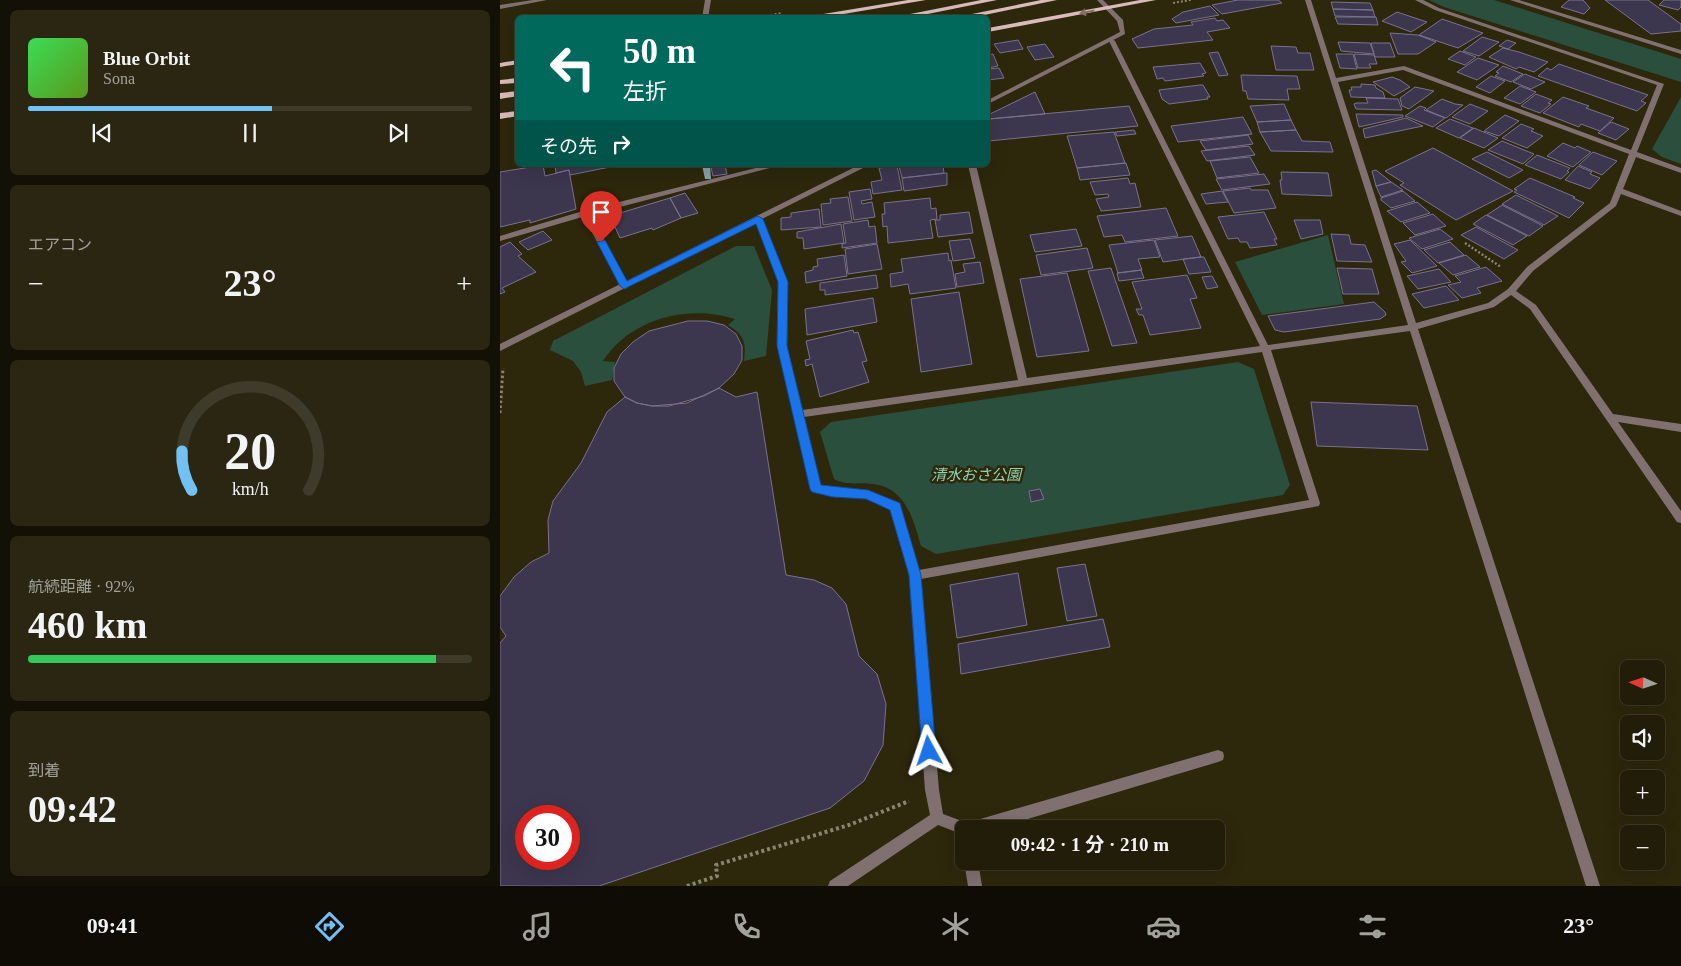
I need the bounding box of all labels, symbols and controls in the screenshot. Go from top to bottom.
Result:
one-way arrow [1079,8,1094,16]
text: 50 m [623,32,696,71]
icon: left [540,35,605,100]
text: Blue Orbit [103,48,190,69]
text: Sona [103,70,135,87]
text: 左折 [623,79,667,104]
icon: previous [88,119,116,147]
icon: pause [236,119,264,147]
icon: next [384,119,412,147]
icon: right [607,130,635,158]
text: その先 [540,136,597,157]
pin [580,191,622,242]
icon: arrive [587,198,615,226]
text: エアコン [28,236,92,253]
text: 23° [223,262,277,304]
text: − [28,268,44,299]
text: + [456,268,472,299]
text: 20 [224,423,276,480]
park label: 清水おさ公園 [931,467,1023,483]
text: km/h [232,479,268,499]
text: 航続距離 · 92% [28,578,135,595]
text: 460 km [28,604,147,646]
north arrow [1620,660,1665,705]
map controls [1620,660,1665,870]
button: sound [1620,715,1665,760]
position arrow [902,724,954,776]
text: 到着 [28,762,60,779]
button: + [1620,770,1665,815]
text: 09:42 [28,788,117,830]
speed limit sign: 30 [515,805,580,870]
button: − [1620,825,1665,870]
text: 09:42 · 1 分 · 210 m [1011,834,1169,855]
icon: directions [312,909,347,944]
icon: music [520,909,555,944]
icon: phone [729,909,764,944]
icon: climate [938,909,973,944]
icon: car [1146,909,1181,944]
icon: filters [1355,909,1390,944]
text: 09:41 [87,913,138,938]
text: 23° [1563,913,1594,938]

